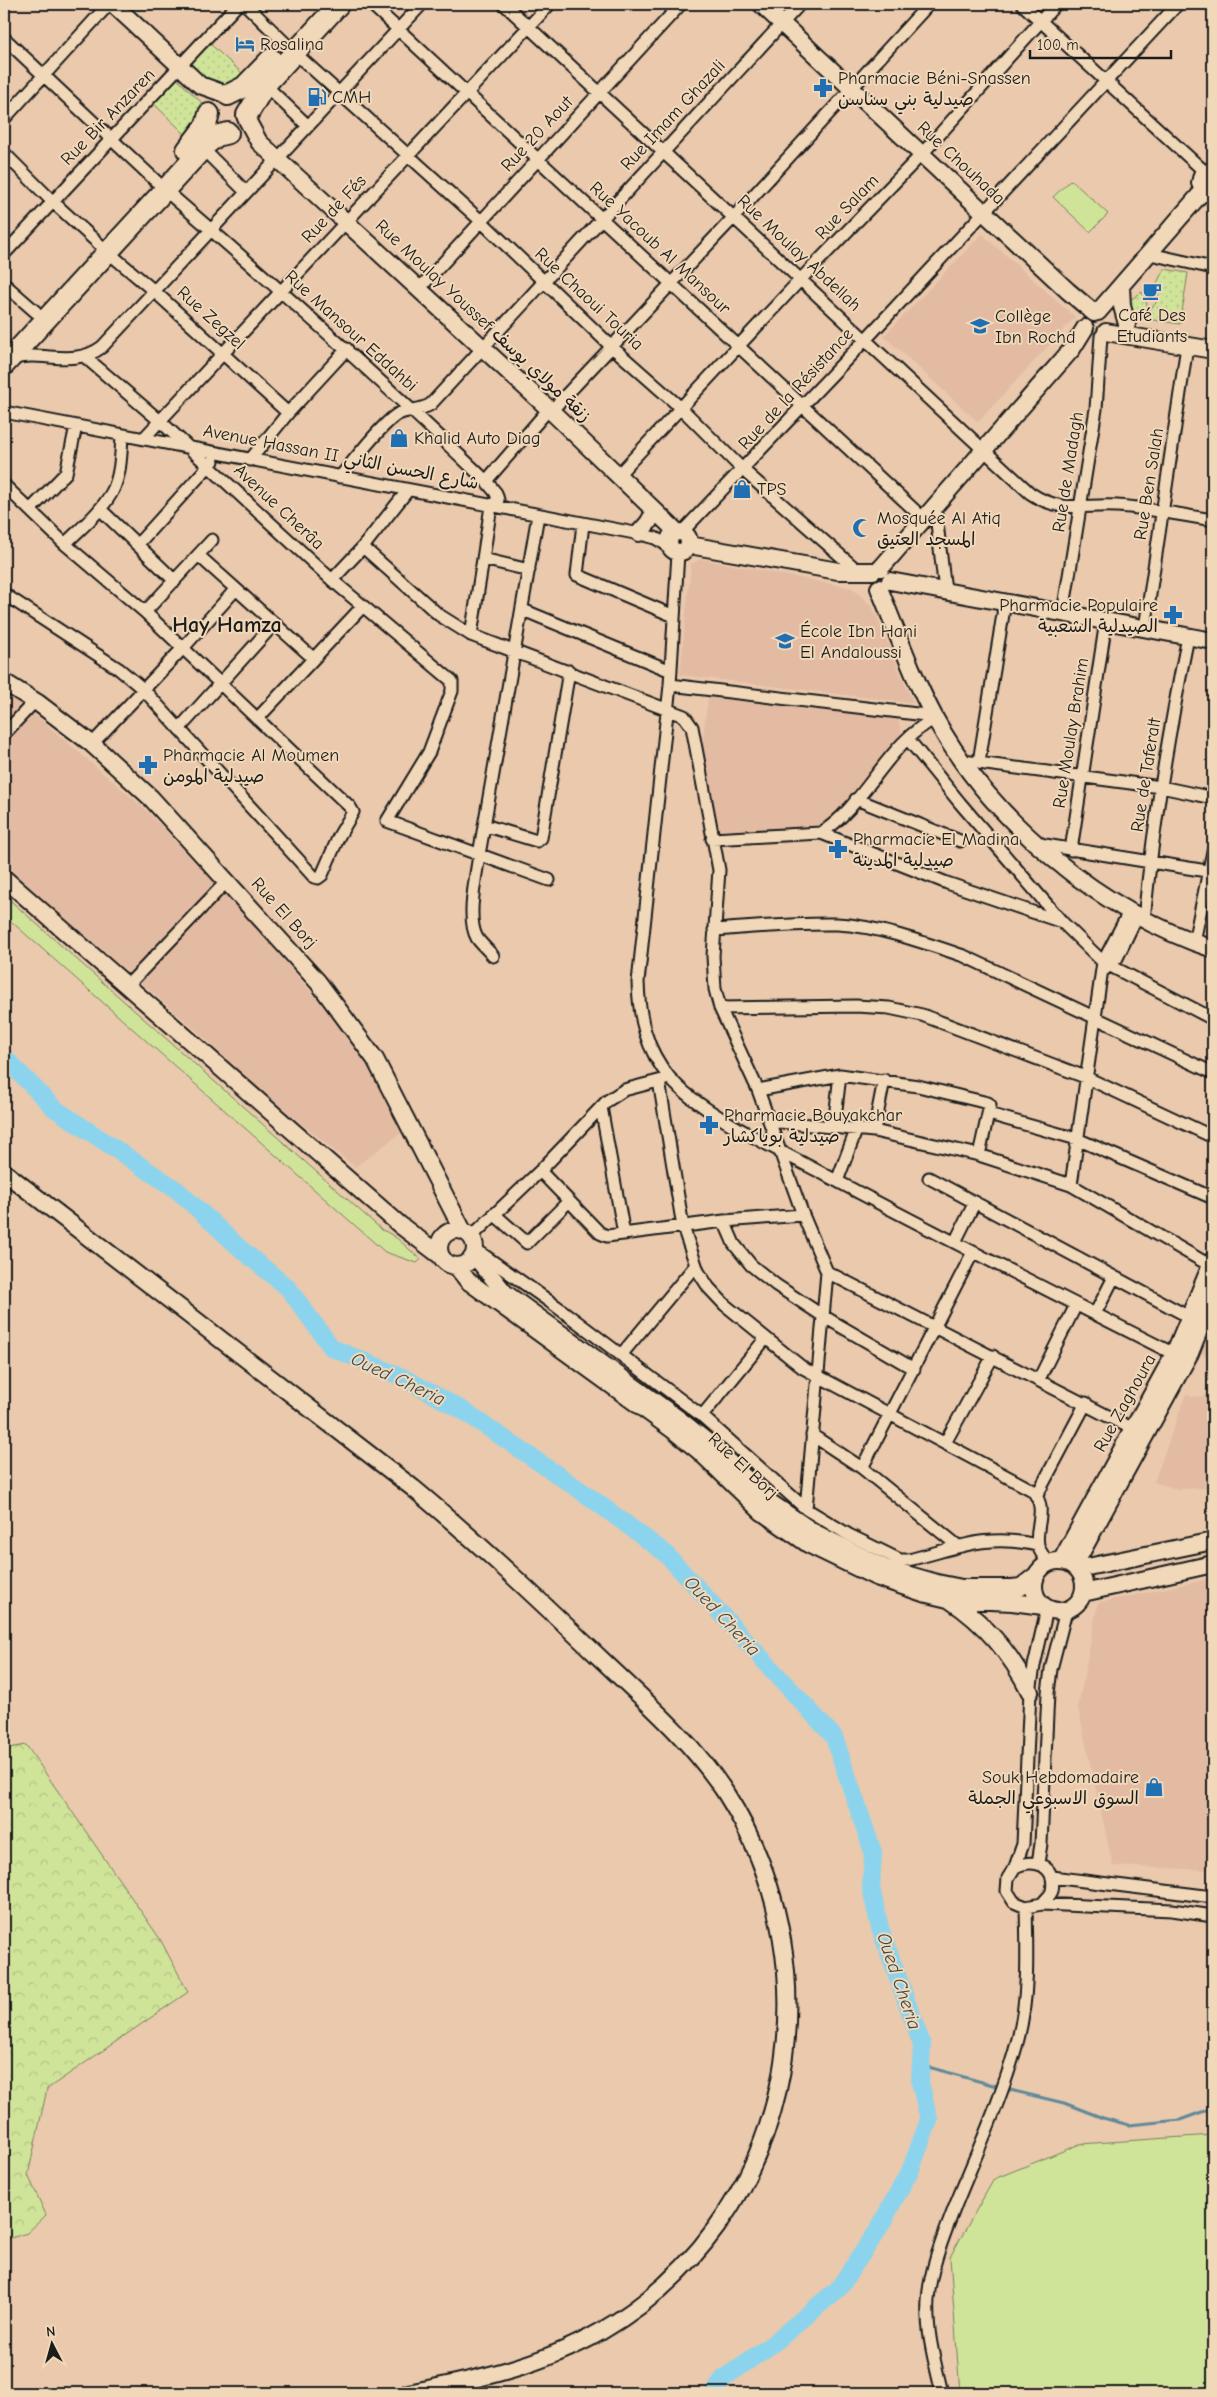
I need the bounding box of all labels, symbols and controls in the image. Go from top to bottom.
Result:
scale bar [1030,28,1171,60]
hotel icon: Rosalina [234,33,256,55]
place label: Rosalina [260,34,324,55]
text: 100 m [1037,36,1079,54]
street label: Rue Imam Ghazali [616,55,730,175]
street label: Rue Bir Anzaren [57,64,159,170]
place label: Pharmacie Béni-Snassen صيدلية بني سناسن [838,68,1031,115]
pharmacy icon: Pharmacie Béni-Snassen صيدلية بني سناسن [812,77,834,99]
fuel station icon: CMH [306,86,328,108]
place label: CMH [332,87,371,108]
street label: Rue 20 Aout [497,91,578,176]
street label: Rue Chouhada [913,117,1009,209]
street label: Rue Salam [811,170,883,244]
street label: Rue de Fés [297,171,371,247]
street label: Rue Yacoub Al Mansour [585,177,735,319]
street label: Rue Moulay Abdellah [733,190,865,316]
street label: Rue Moulay Youssef زنقة مولاي يوسف [369,215,595,428]
street label: Rue Chaoui Touria [530,243,648,355]
street label: Rue Mansour Eddahbi [280,266,422,396]
cafe icon: Café Des Etudiants [1141,280,1163,302]
street label: Rue Zegzel [173,282,249,354]
place label: Café Des Etudiants [1117,305,1187,347]
place label: Collège Ibn Rochd [995,306,1076,348]
school or university icon: Collège Ibn Rochd [969,315,991,337]
street label: Rue de la Résistance [734,324,858,454]
street label: Rue de Madagh [1048,410,1088,534]
street label: Avenue Hassan II شارع الحسن الثاني [201,420,480,499]
street label: Rue Ben Salah [1130,426,1168,542]
shop icon: Khalid Auto Diag [388,427,410,449]
place label: Khalid Auto Diag [414,428,541,449]
street label: Avenue Cherâa [230,460,328,554]
shop icon: TPS [731,478,753,500]
place label: TPS [757,479,786,500]
place label: Mosquée Al Atiq المسجد العتيق [877,508,1001,550]
mosque icon: Mosquée Al Atiq المسجد العتيق [851,517,873,539]
place label: Pharmacie Populaire الصيدلية الشعبية [999,595,1158,637]
pharmacy icon: Pharmacie Populaire الصيدلية الشعبية [1162,604,1184,626]
district label: Hay Hamza [172,612,282,638]
place label: École Ibn Hani El Andaloussi [800,620,917,663]
school or university icon: École Ibn Hani El Andaloussi [774,630,796,652]
street label: Rue Moulay Brahim [1049,656,1093,810]
street label: Rue de Taferalt [1127,716,1166,834]
place label: Pharmacie Al Moumen صيدلية المومن [163,745,339,787]
pharmacy icon: Pharmacie Al Moumen صيدلية المومن [137,754,159,776]
place label: Pharmacie El Madina صيدلية المدينة [853,829,1019,871]
pharmacy icon: Pharmacie El Madina صيدلية المدينة [827,838,849,860]
street label: Rue El Borj [247,873,321,953]
place label: Pharmacie Bouyakchar صيدلية بوياكشار [722,1105,903,1147]
pharmacy icon: Pharmacie Bouyakchar صيدلية بوياكشار [698,1114,720,1136]
water label: Oued Cheria [348,1348,449,1410]
street label: Rue Zaghoura [1089,1350,1161,1456]
street label: Rue El Borj [704,1428,782,1504]
water label: Oued Cheria [679,1572,765,1661]
place label: Souk Hebdomadaire السوق الاسبوعي الجملة [968,1767,1139,1814]
shop icon: Souk Hebdomadaire السوق الاسبوعي الجملة [1143,1776,1165,1798]
water label: Oued Cheria [872,1930,926,2033]
north arrow [28,2320,78,2370]
text: N [45,2323,56,2340]

